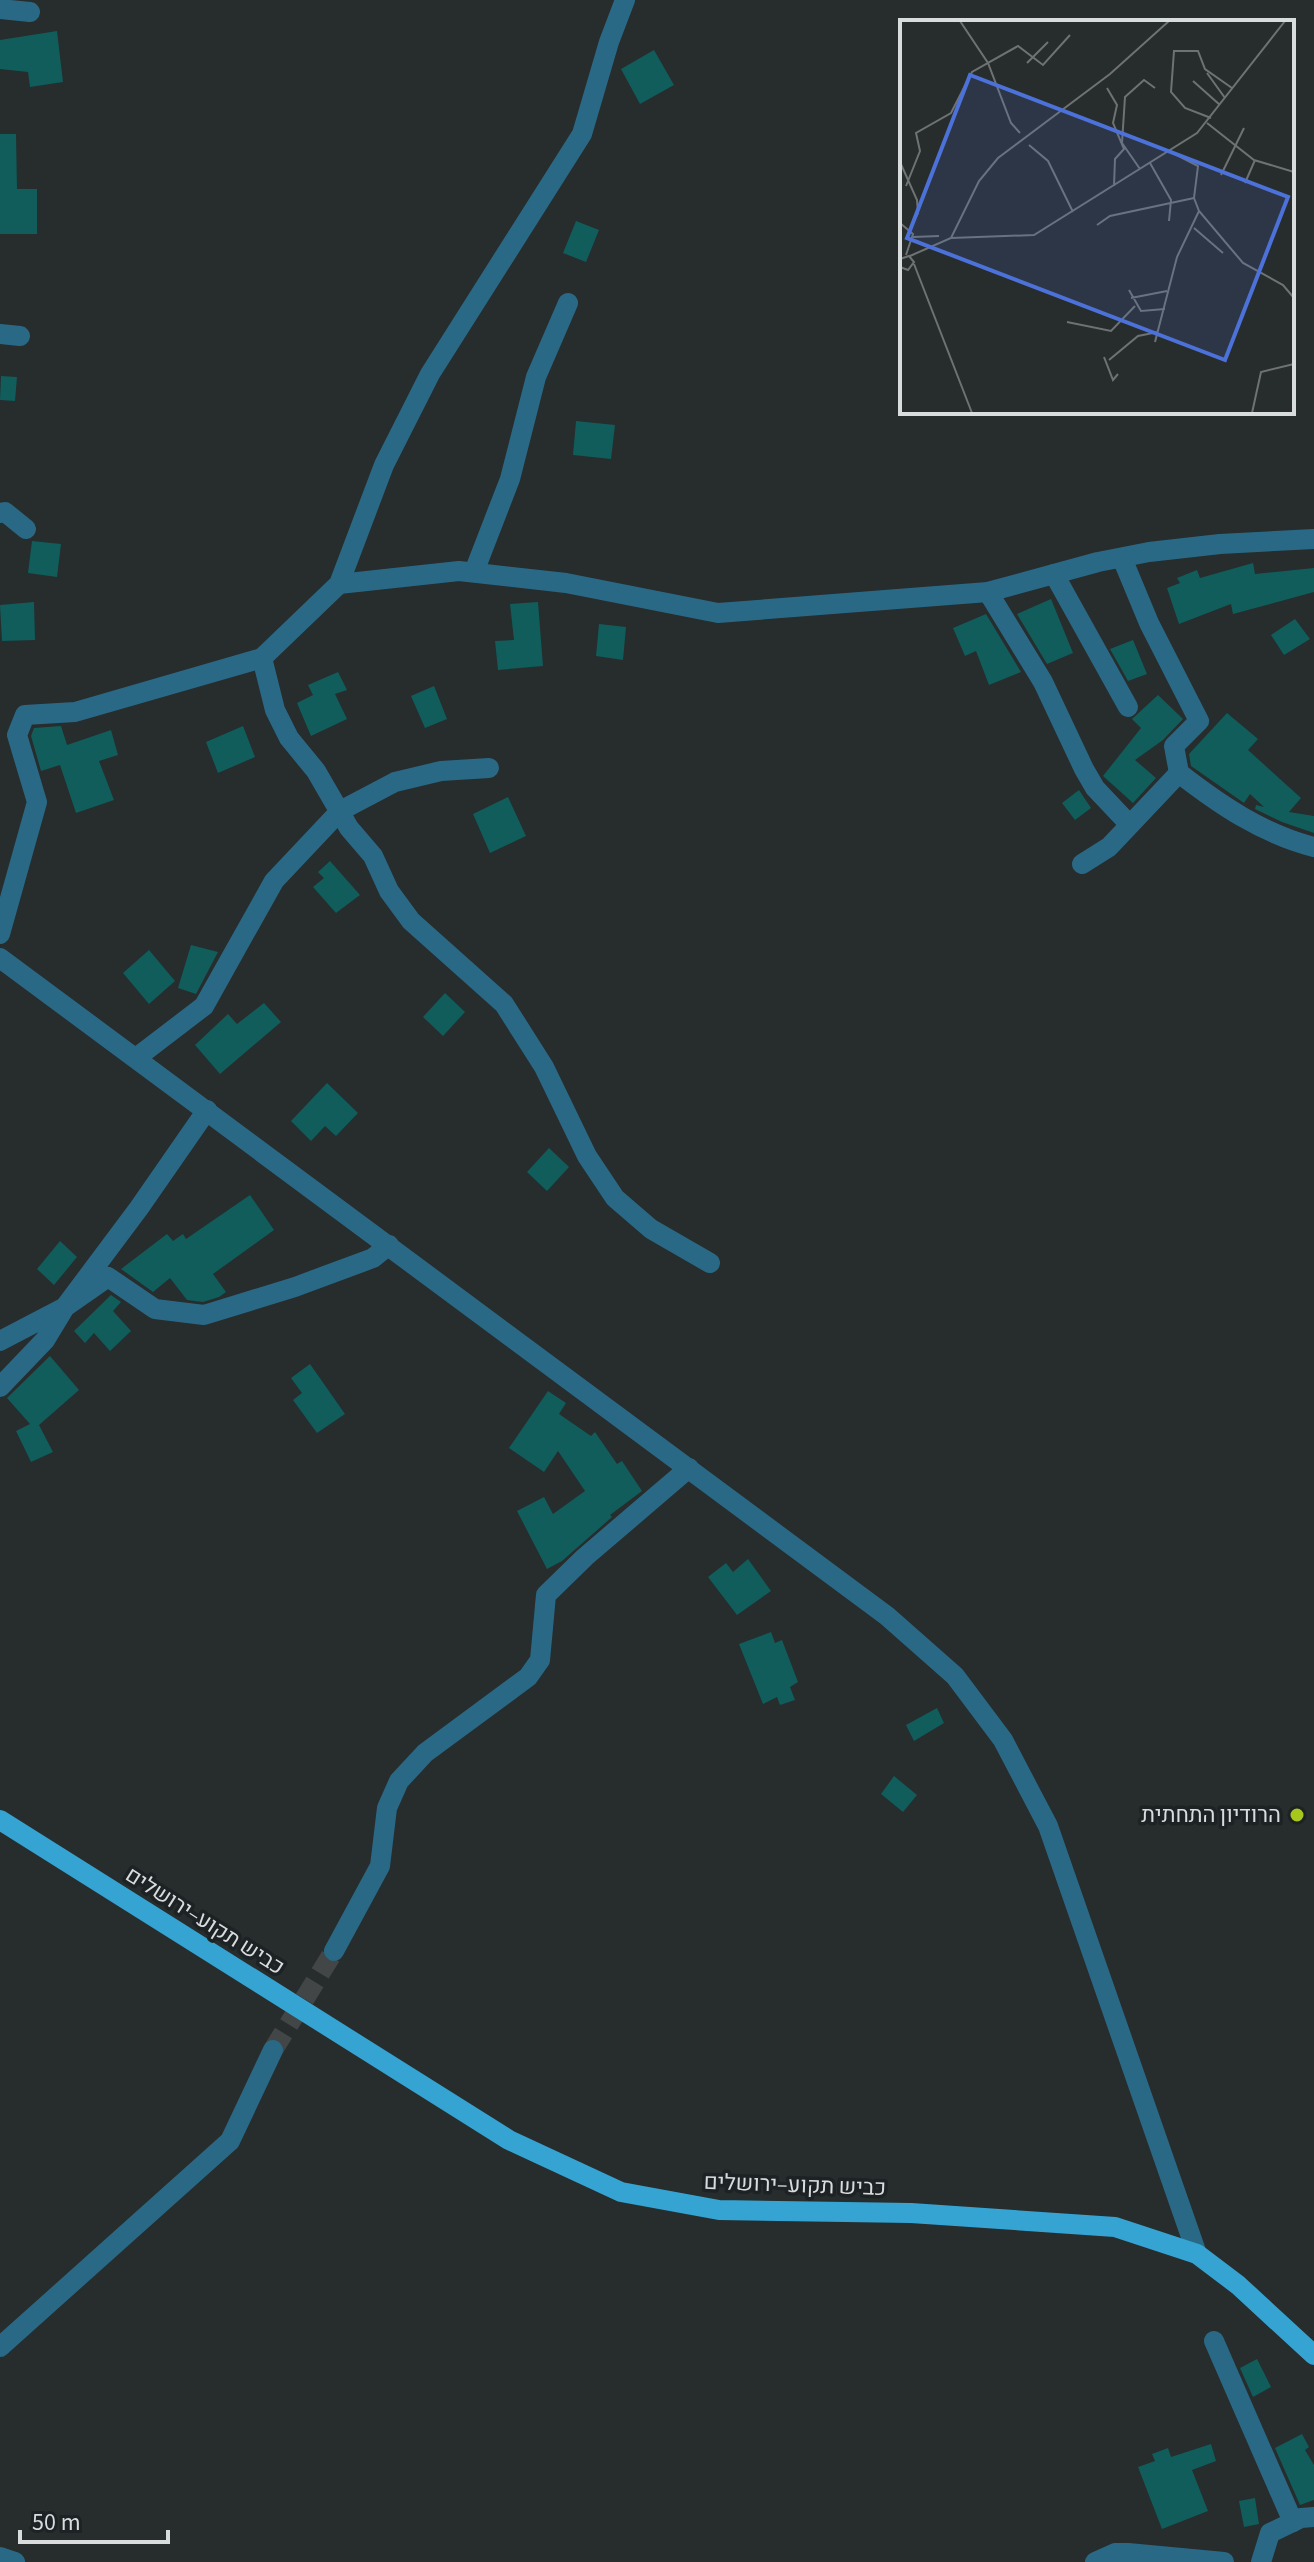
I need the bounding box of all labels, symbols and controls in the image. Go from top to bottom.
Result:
inset map [900,20,1294,414]
place label: הרודיון התחתית [1141,1799,1281,1831]
marker: הרודיון התחתית [1288,1806,1306,1824]
street label: כביש תקוע–ירושלים [119,1859,291,1983]
street label: כביש תקוע–ירושלים [703,2166,887,2204]
scale bar [20,2494,168,2544]
text: 50 m [32,2505,81,2540]

